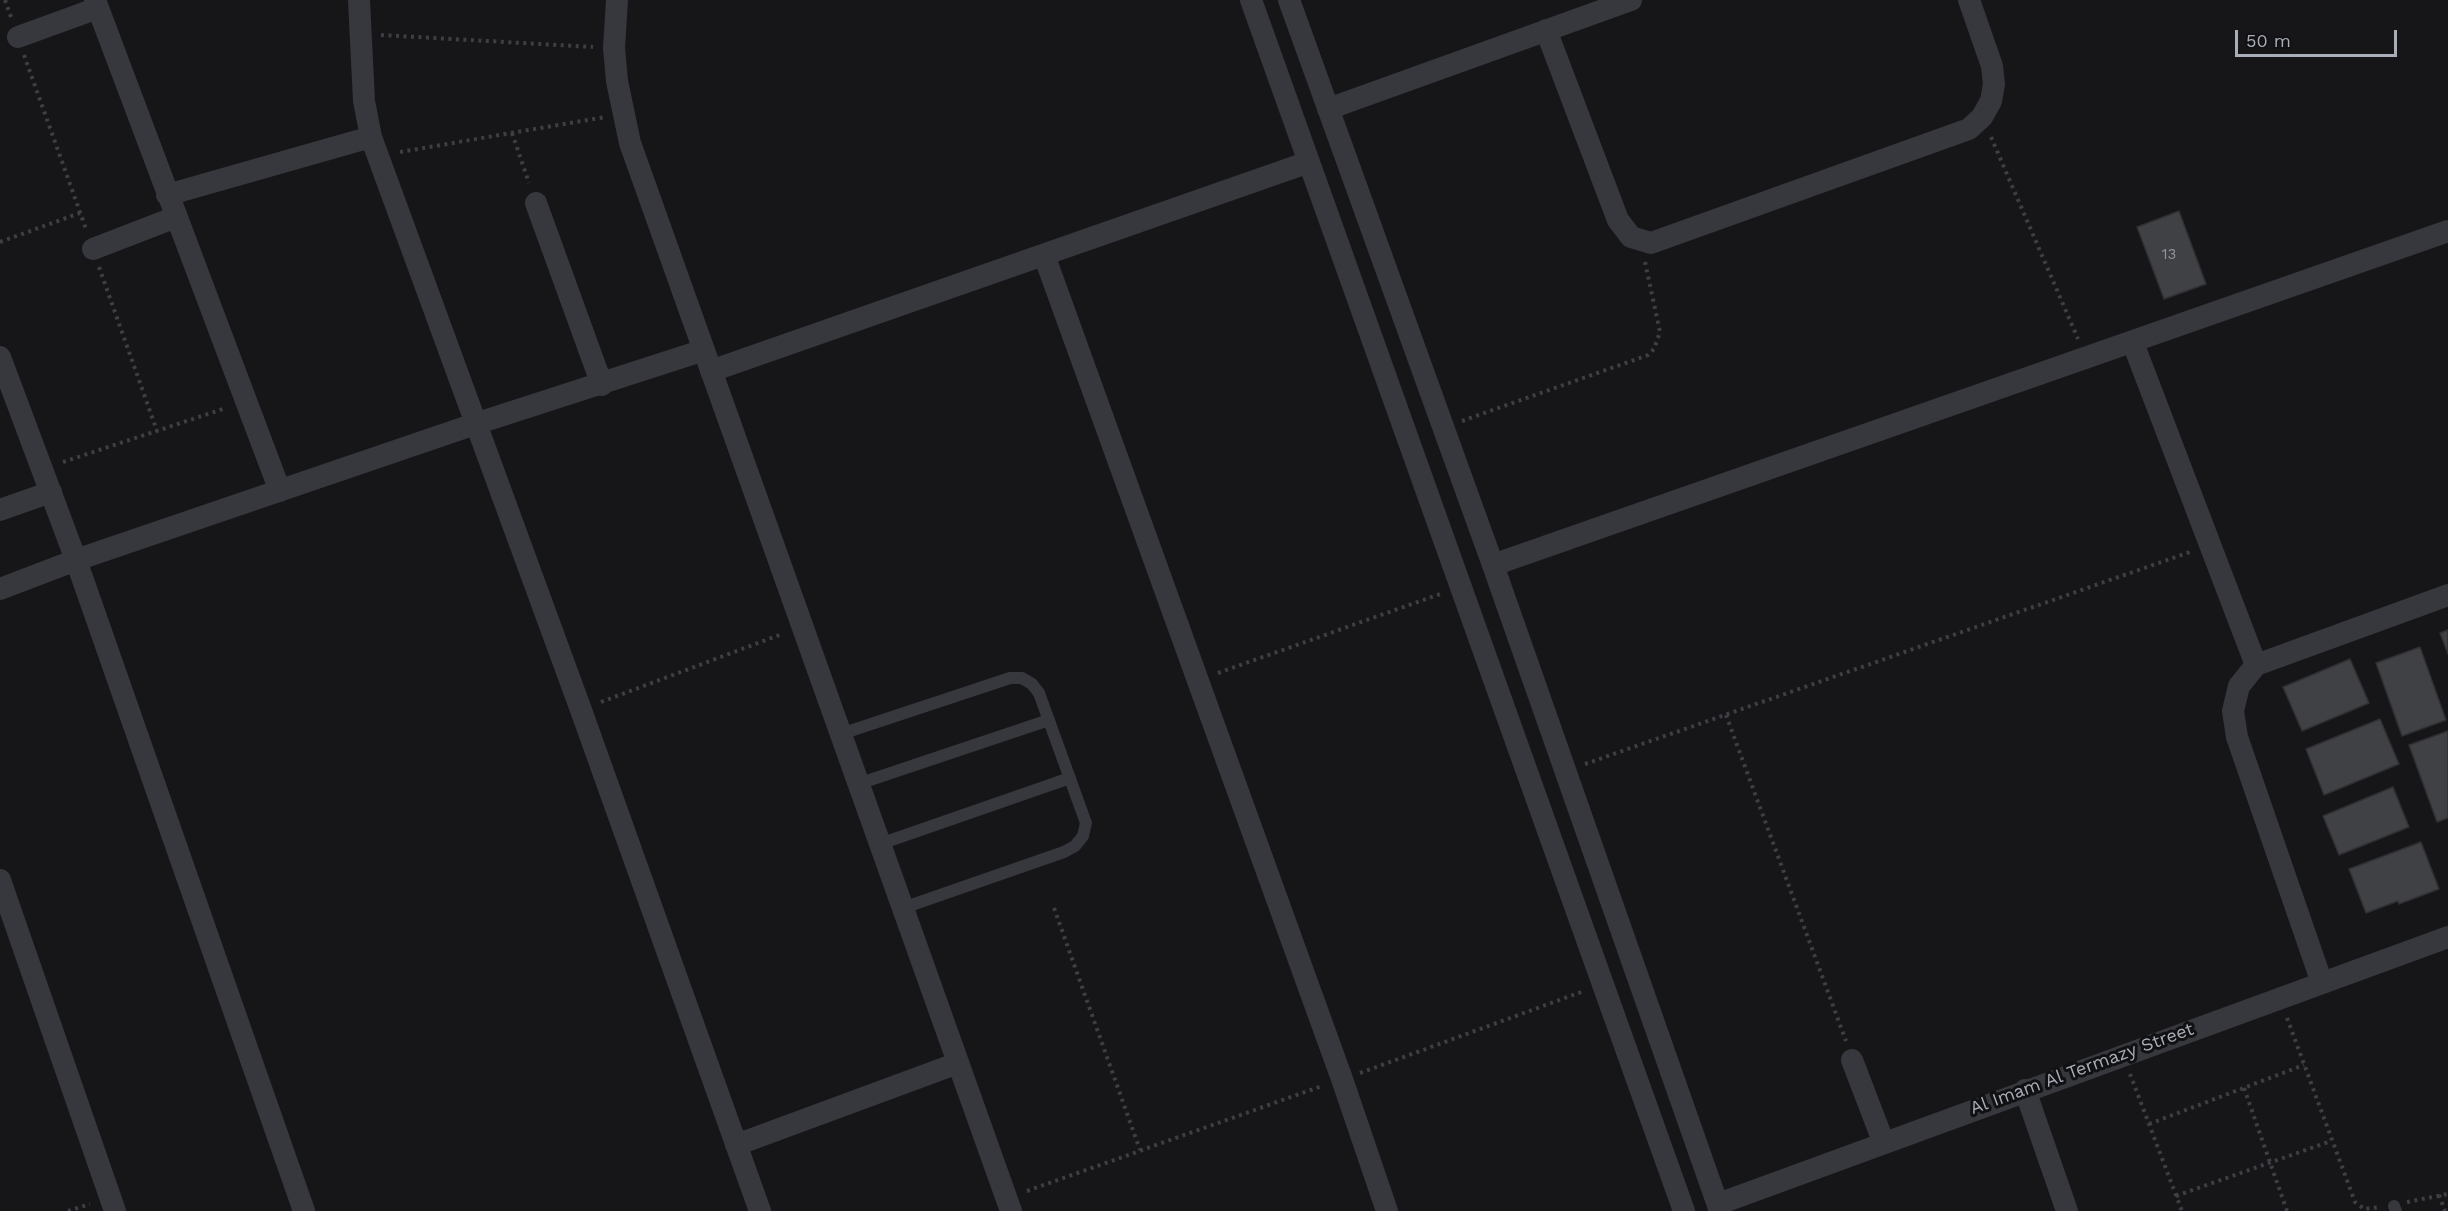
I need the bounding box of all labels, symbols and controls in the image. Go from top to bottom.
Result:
scale bar [2238,18,2400,56]
text: 50 m [2246,30,2291,51]
house number: 13 [2162,246,2176,264]
street label: Al Imam Al Termazy Street [1967,1018,2197,1120]

